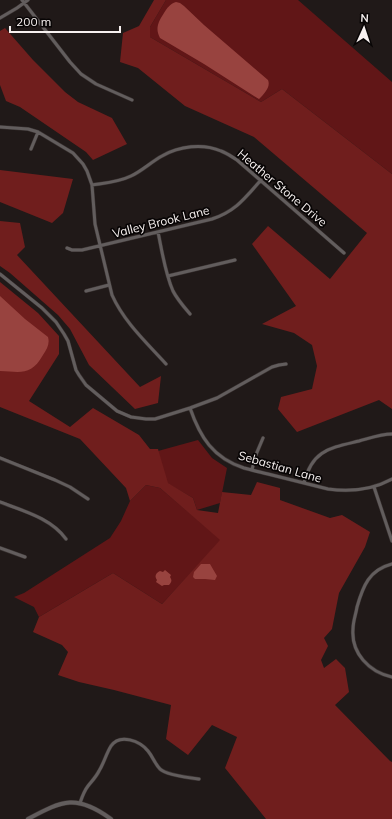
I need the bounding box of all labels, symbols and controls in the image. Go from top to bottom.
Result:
scale bar [10,8,120,34]
north arrow [344,8,384,48]
text: N [360,11,369,25]
text: 200 m [16,14,51,29]
street label: Heather Stone Drive [234,146,330,229]
street label: Valley Brook Lane [111,202,211,241]
street label: Sebastian Lane [237,447,324,486]

